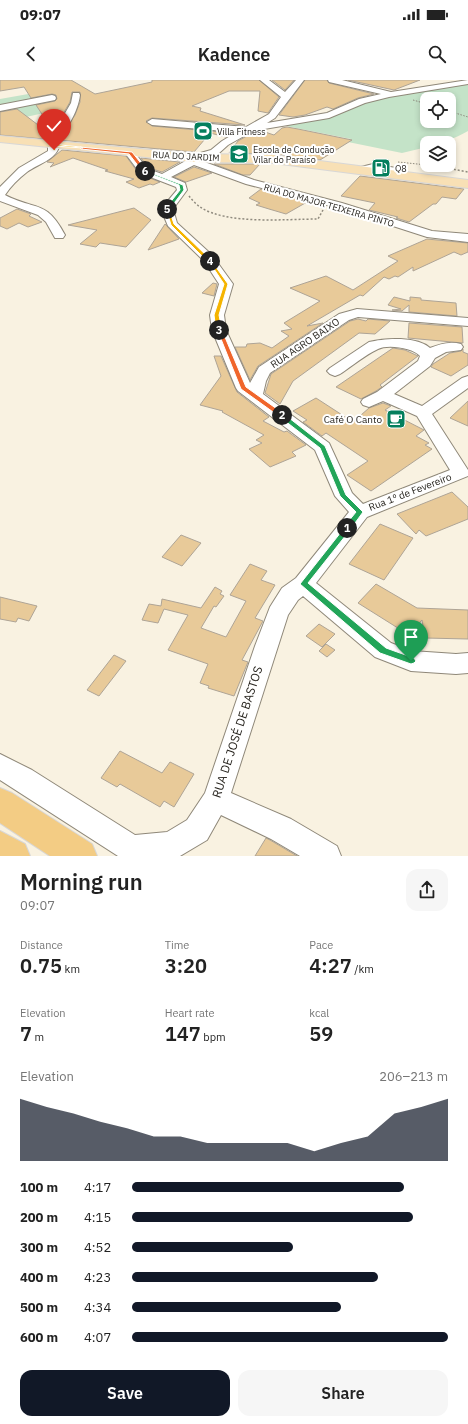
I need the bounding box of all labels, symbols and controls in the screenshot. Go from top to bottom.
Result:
text: 09:07 [20,5,61,24]
icon: back [20,43,42,65]
text: Kadence [198,43,270,66]
icon: search [426,43,448,65]
map controls [420,92,456,172]
button: locate [420,92,456,128]
pin [37,109,71,150]
icon: check [43,115,65,137]
sports icon: Villa Fitness [192,120,214,142]
place label: Villa Fitness [217,126,266,137]
button: layers [420,136,456,172]
school or university icon: Escola de Condução Vilar do Paraíso [228,143,250,165]
place label: Escola de Condução Vilar do Paraíso [253,144,334,165]
street label: RUA DO JARDIM [152,149,220,163]
fuel station icon: Q8 [370,157,392,179]
pin: 6 [135,161,155,181]
place label: Q8 [395,163,407,174]
text: 6 [142,164,148,178]
street label: RUA DO MAJOR TEIXEIRA PINTO [263,181,395,229]
pin: 5 [157,199,177,219]
text: 5 [164,202,170,216]
pin: 4 [200,251,220,271]
text: 4 [207,254,213,268]
street label: RUA AGRO BAIXO [268,315,342,371]
pin: 3 [209,320,229,340]
text: 3 [216,323,222,337]
pin: 2 [272,405,292,425]
text: 2 [279,408,285,422]
cafe icon: Café O Canto [385,408,407,430]
place label: Café O Canto [324,413,382,426]
street label: Rua 1º de Fevereiro [367,470,454,514]
pin: 1 [337,518,357,538]
text: 1 [344,521,350,535]
pin [394,620,428,661]
icon: arrive [400,626,422,648]
street label: RUA DE JOSÉ DE BASTOS [209,664,265,800]
text: Morning run [20,867,143,896]
button: share [406,869,448,911]
text: 09:07 [20,897,55,914]
text: Distance [20,938,63,952]
text: Time [165,938,189,952]
text: Pace [309,938,333,952]
text: 0.75 [20,952,62,979]
text: 3:20 [165,952,207,979]
text: 4:27 [309,952,352,979]
text: km [62,962,80,976]
text: /km [352,962,374,976]
text: Elevation [20,1006,66,1020]
text: Heart rate [165,1006,215,1020]
text: kcal [309,1006,329,1020]
text: 7 [20,1020,32,1047]
text: 147 [165,1020,201,1047]
text: 59 [309,1020,333,1047]
text: m [32,1030,44,1044]
text: bpm [201,1030,226,1044]
text: Elevation [20,1068,74,1085]
text: 206–213 m [379,1068,448,1085]
text: 100 m [20,1179,58,1196]
text: 4:17 [84,1179,111,1196]
text: 200 m [20,1209,58,1226]
text: 4:15 [84,1209,111,1226]
text: 300 m [20,1239,58,1256]
text: 4:52 [84,1239,111,1256]
text: 400 m [20,1269,58,1286]
text: 4:23 [84,1269,111,1286]
text: 500 m [20,1299,58,1316]
text: 4:34 [84,1299,111,1316]
text: 600 m [20,1329,58,1346]
text: 4:07 [84,1329,111,1346]
button: Save [20,1370,230,1416]
button: Share [238,1370,448,1416]

